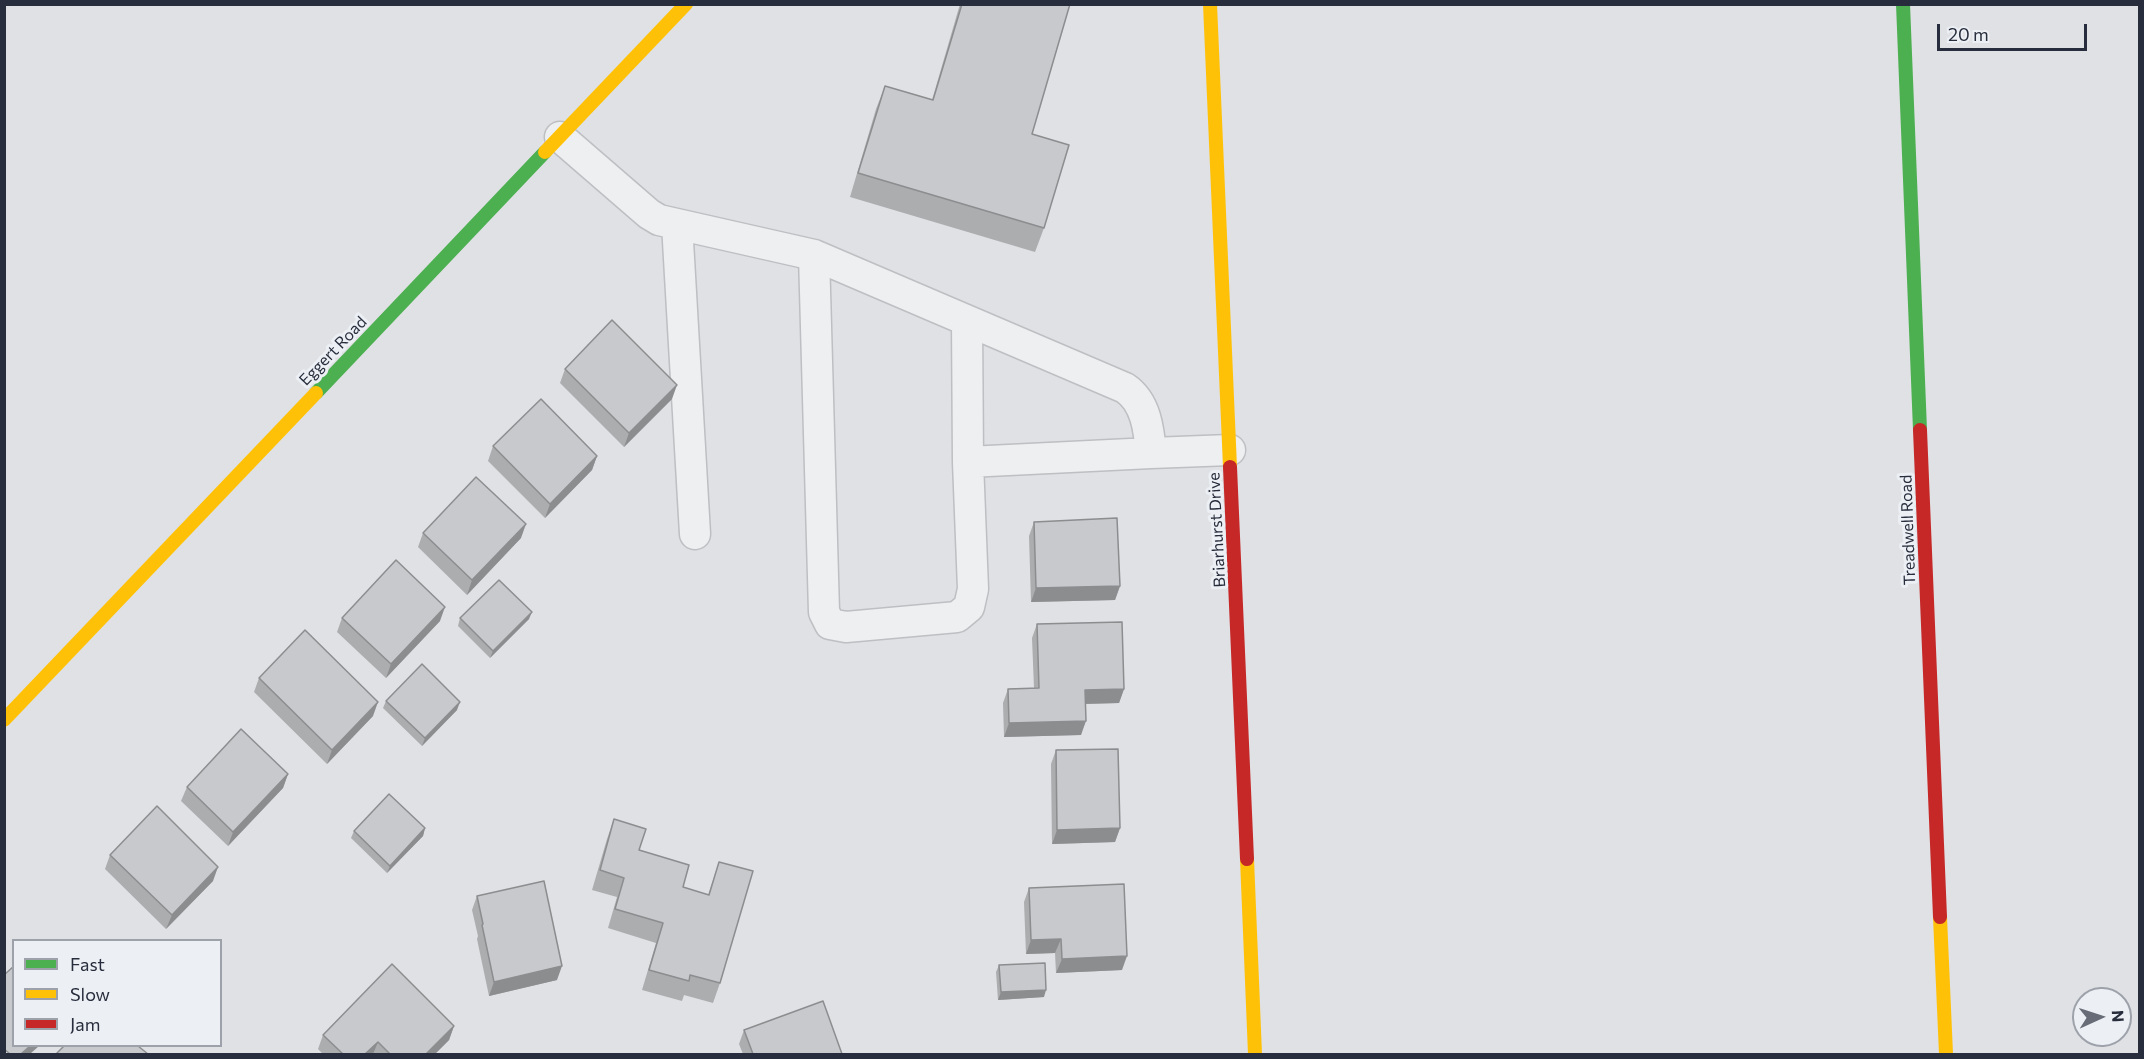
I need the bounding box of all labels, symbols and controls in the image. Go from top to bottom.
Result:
scale bar [1940,12,2090,50]
text: 20 m [1948,23,1989,45]
street label: Eggert Road [295,313,371,389]
street label: Briarhurst Drive [1204,472,1230,588]
street label: Treadwell Road [1896,474,1920,586]
legend [12,939,222,1047]
text: Fast [70,953,105,975]
text: Slow [70,983,110,1005]
north arrow [2072,987,2132,1047]
text: N [2109,1010,2128,1023]
text: Jam [70,1013,100,1035]

